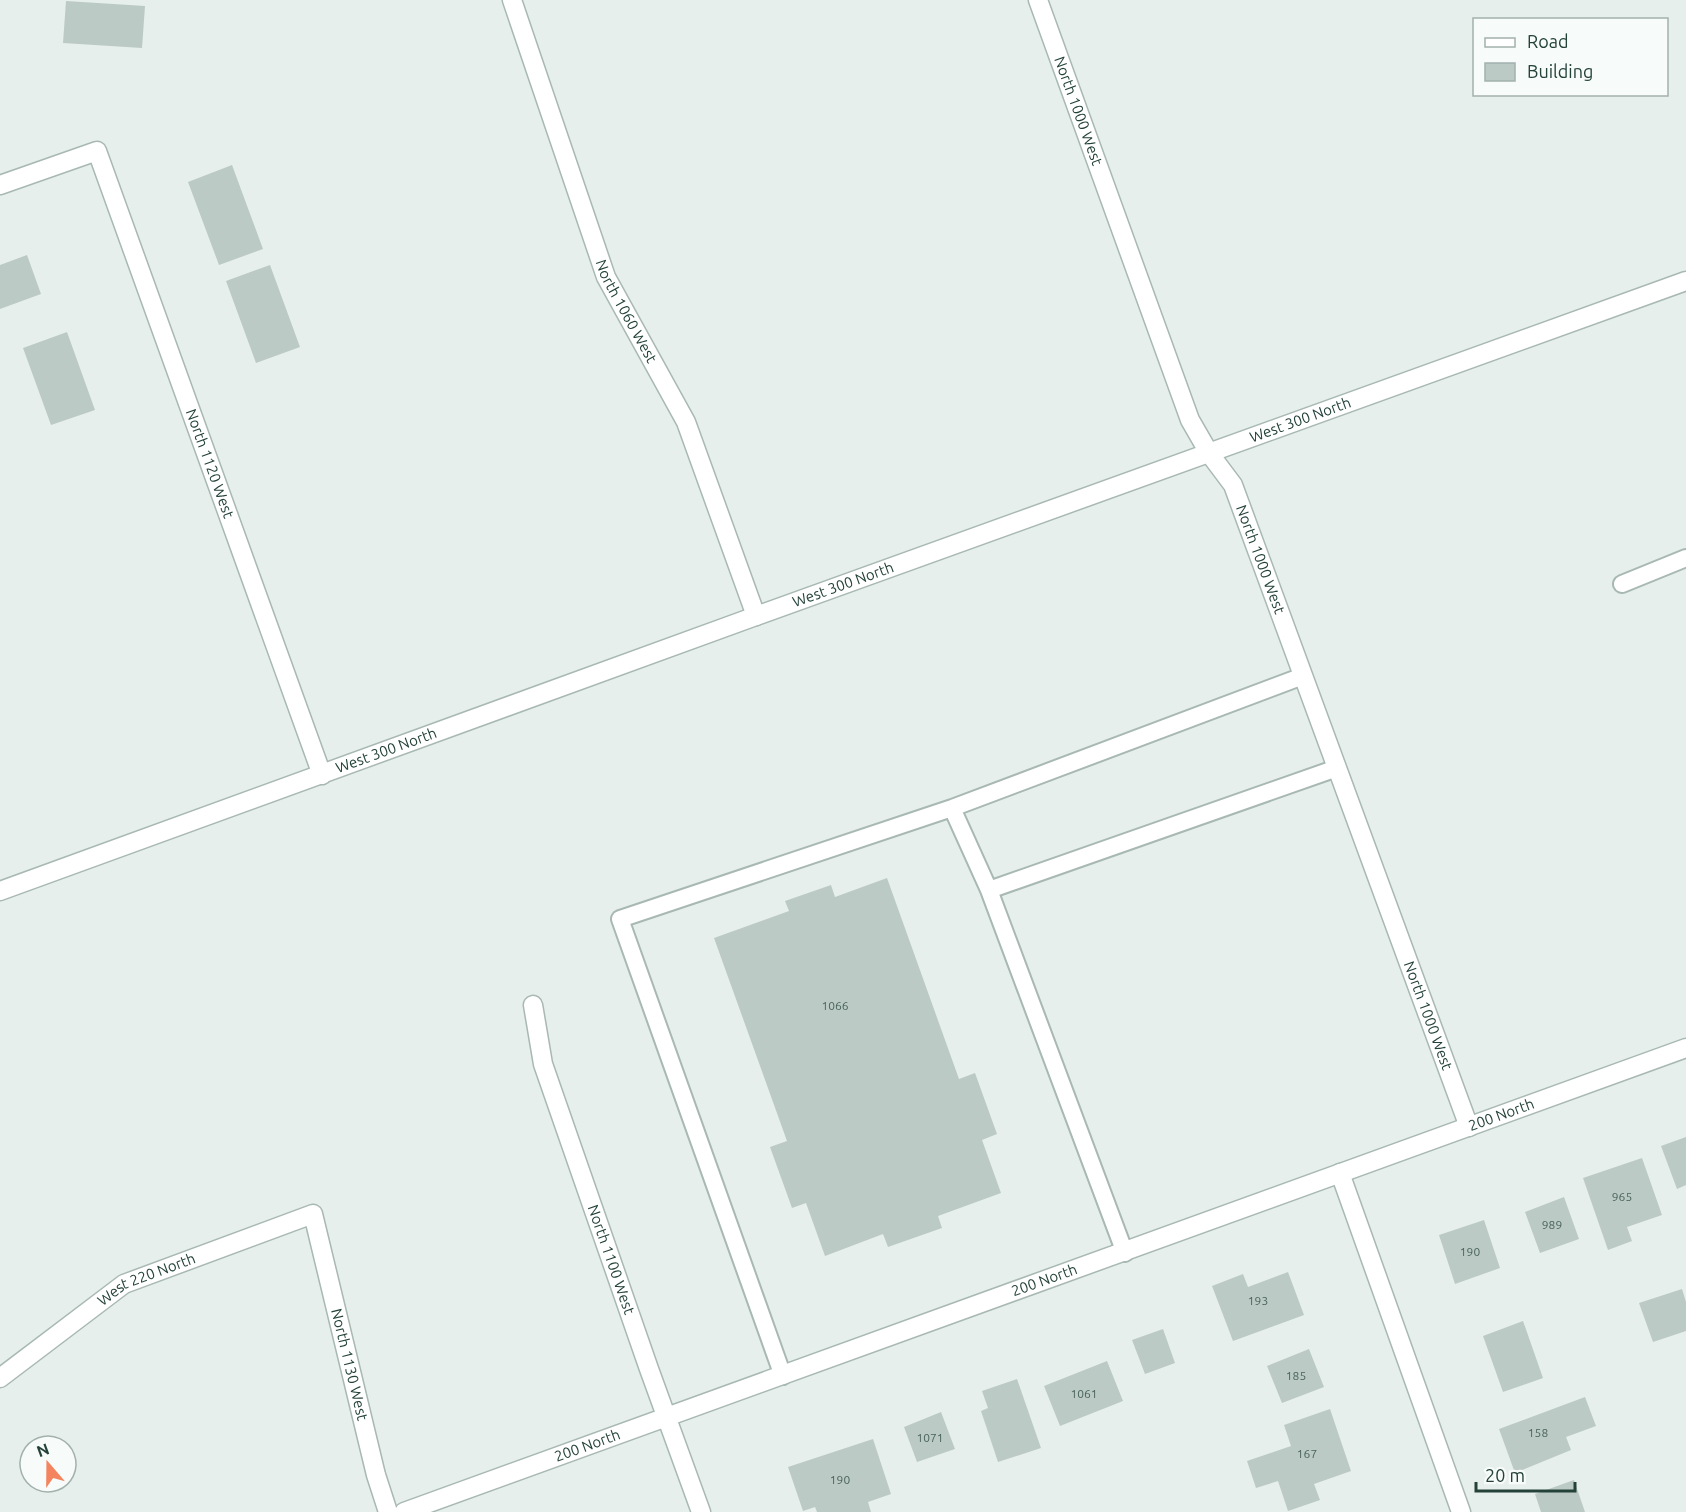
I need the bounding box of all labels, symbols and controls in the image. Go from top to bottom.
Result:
legend [1473,18,1668,96]
text: Road [1527,31,1569,51]
street label: North 1000 West [1051,54,1106,168]
text: Building [1527,61,1593,81]
street label: North 1060 West [593,257,661,366]
street label: West 300 North [1247,393,1353,445]
street label: North 1120 West [183,406,238,520]
street label: North 1000 West [1233,502,1289,616]
street label: West 300 North [790,558,896,610]
street label: West 300 North [333,724,439,776]
street label: North 1000 West [1401,959,1456,1072]
house number: 1066 [821,999,849,1012]
street label: 200 North [1466,1095,1536,1134]
house number: 965 [1612,1190,1632,1203]
street label: North 1100 West [585,1203,638,1317]
house number: 989 [1542,1218,1562,1231]
house number: 190 [1460,1245,1480,1258]
street label: West 220 North [94,1249,198,1309]
street label: 200 North [1009,1260,1079,1299]
house number: 193 [1248,1294,1268,1307]
street label: North 1130 West [328,1307,372,1422]
house number: 185 [1286,1369,1306,1382]
house number: 1061 [1070,1387,1098,1400]
street label: 200 North [552,1426,622,1465]
house number: 158 [1528,1426,1548,1439]
house number: 1071 [916,1431,944,1444]
north arrow [18,1434,78,1494]
text: N [34,1439,52,1460]
house number: 167 [1297,1447,1317,1460]
scale bar [1476,1455,1575,1493]
text: 20 m [1485,1465,1525,1485]
house number: 190 [830,1473,850,1486]

